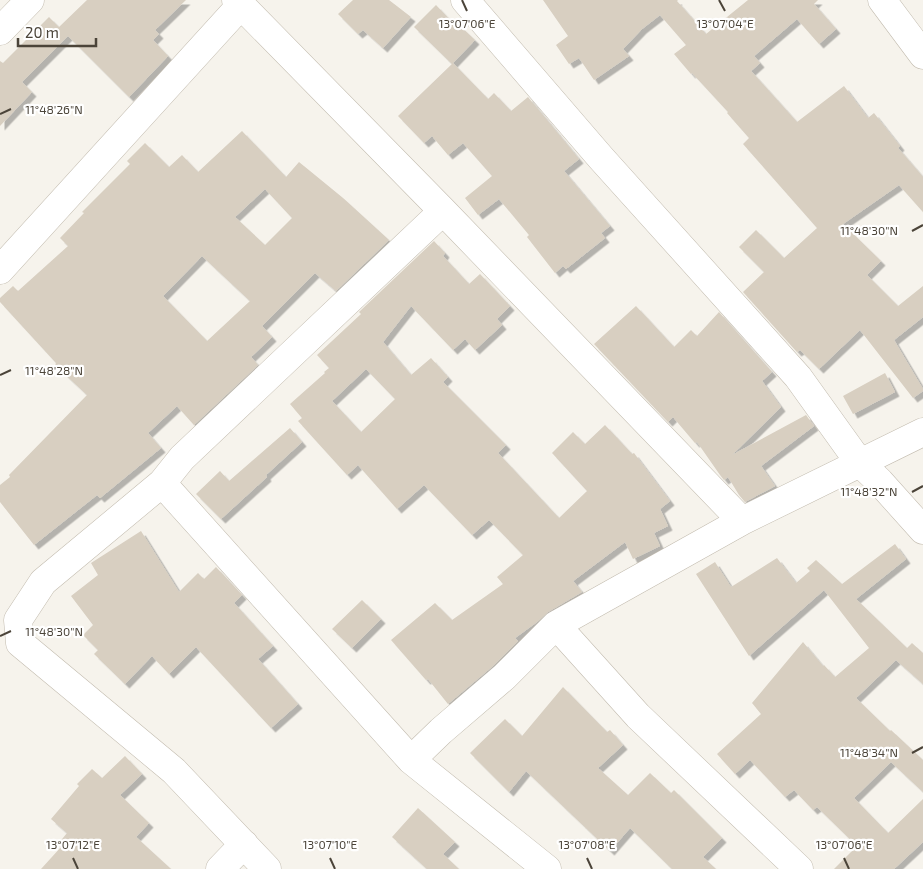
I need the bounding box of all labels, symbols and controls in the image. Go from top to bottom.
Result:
scale bar [18,15,95,47]
text: 13°07'06"E [439,16,496,30]
text: 13°07'04"E [696,16,754,30]
text: 20 m [25,23,59,41]
text: 11°48'26"N [25,102,83,116]
text: 11°48'30"N [840,223,898,237]
text: 11°48'28"N [25,363,83,377]
text: 11°48'32"N [840,484,898,498]
text: 11°48'30"N [25,624,83,638]
text: 11°48'34"N [840,745,898,759]
text: 13°07'12"E [46,837,100,851]
text: 13°07'10"E [303,837,358,851]
text: 13°07'08"E [558,837,616,851]
text: 13°07'06"E [816,837,873,851]

